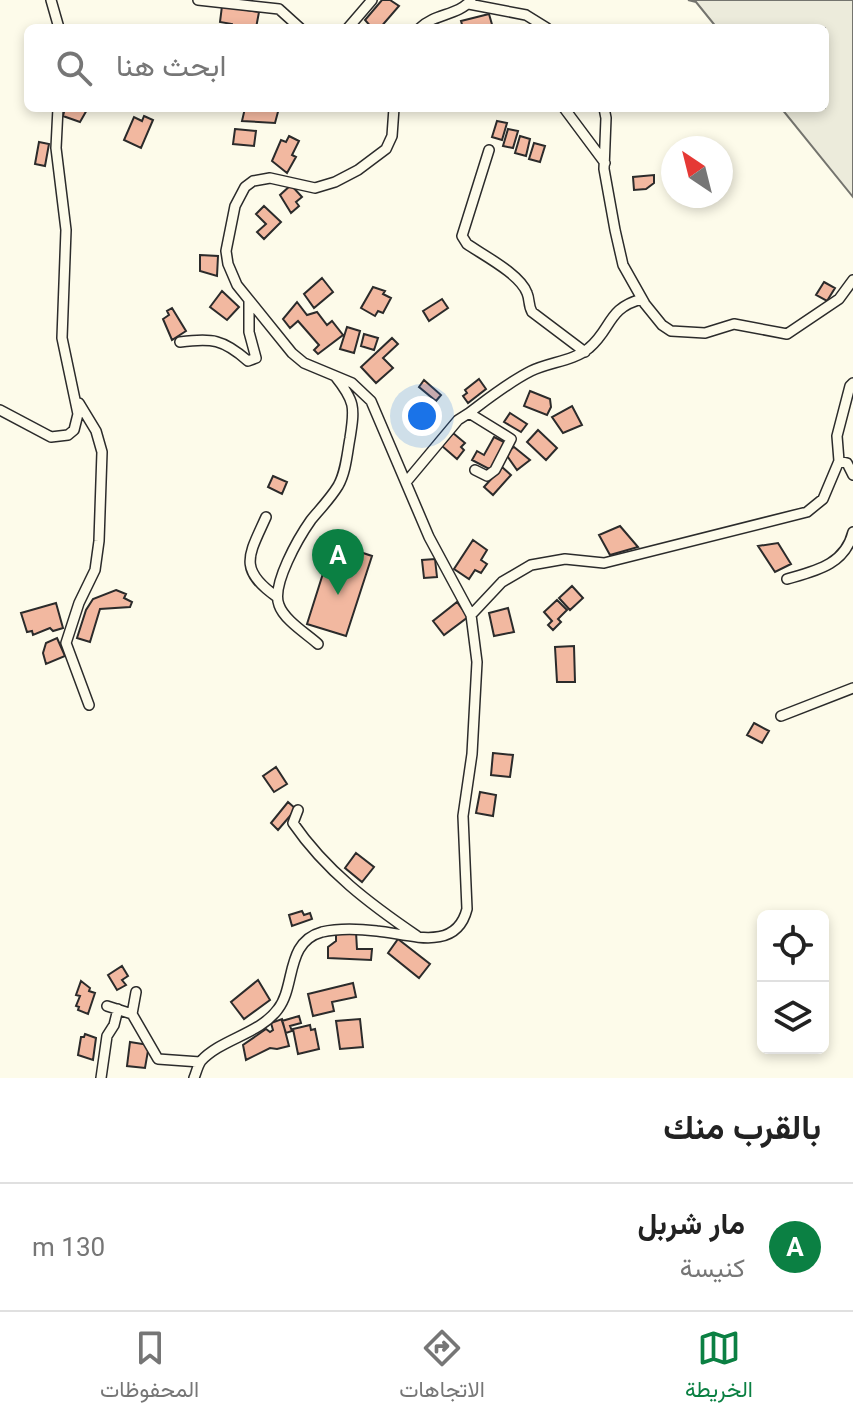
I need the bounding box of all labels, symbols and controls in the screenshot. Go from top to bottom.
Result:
search box [24,24,829,112]
icon: search [52,46,96,90]
text: ابحث هنا [116,48,226,83]
north arrow [661,136,733,208]
your location [402,396,442,436]
pin: A [312,529,364,595]
map controls [757,910,829,1054]
button: locate [757,910,829,982]
button: layers [757,982,829,1054]
text: بالقرب منك [663,1107,821,1147]
text: مار شربل [637,1206,745,1241]
text: 130 m [32,1232,105,1262]
text: A [786,1232,804,1262]
text: كنيسة [680,1253,745,1283]
tab: المحفوظات [100,1326,199,1409]
tab: الاتجاهات [399,1326,485,1409]
tab: الخريطة [685,1326,753,1409]

